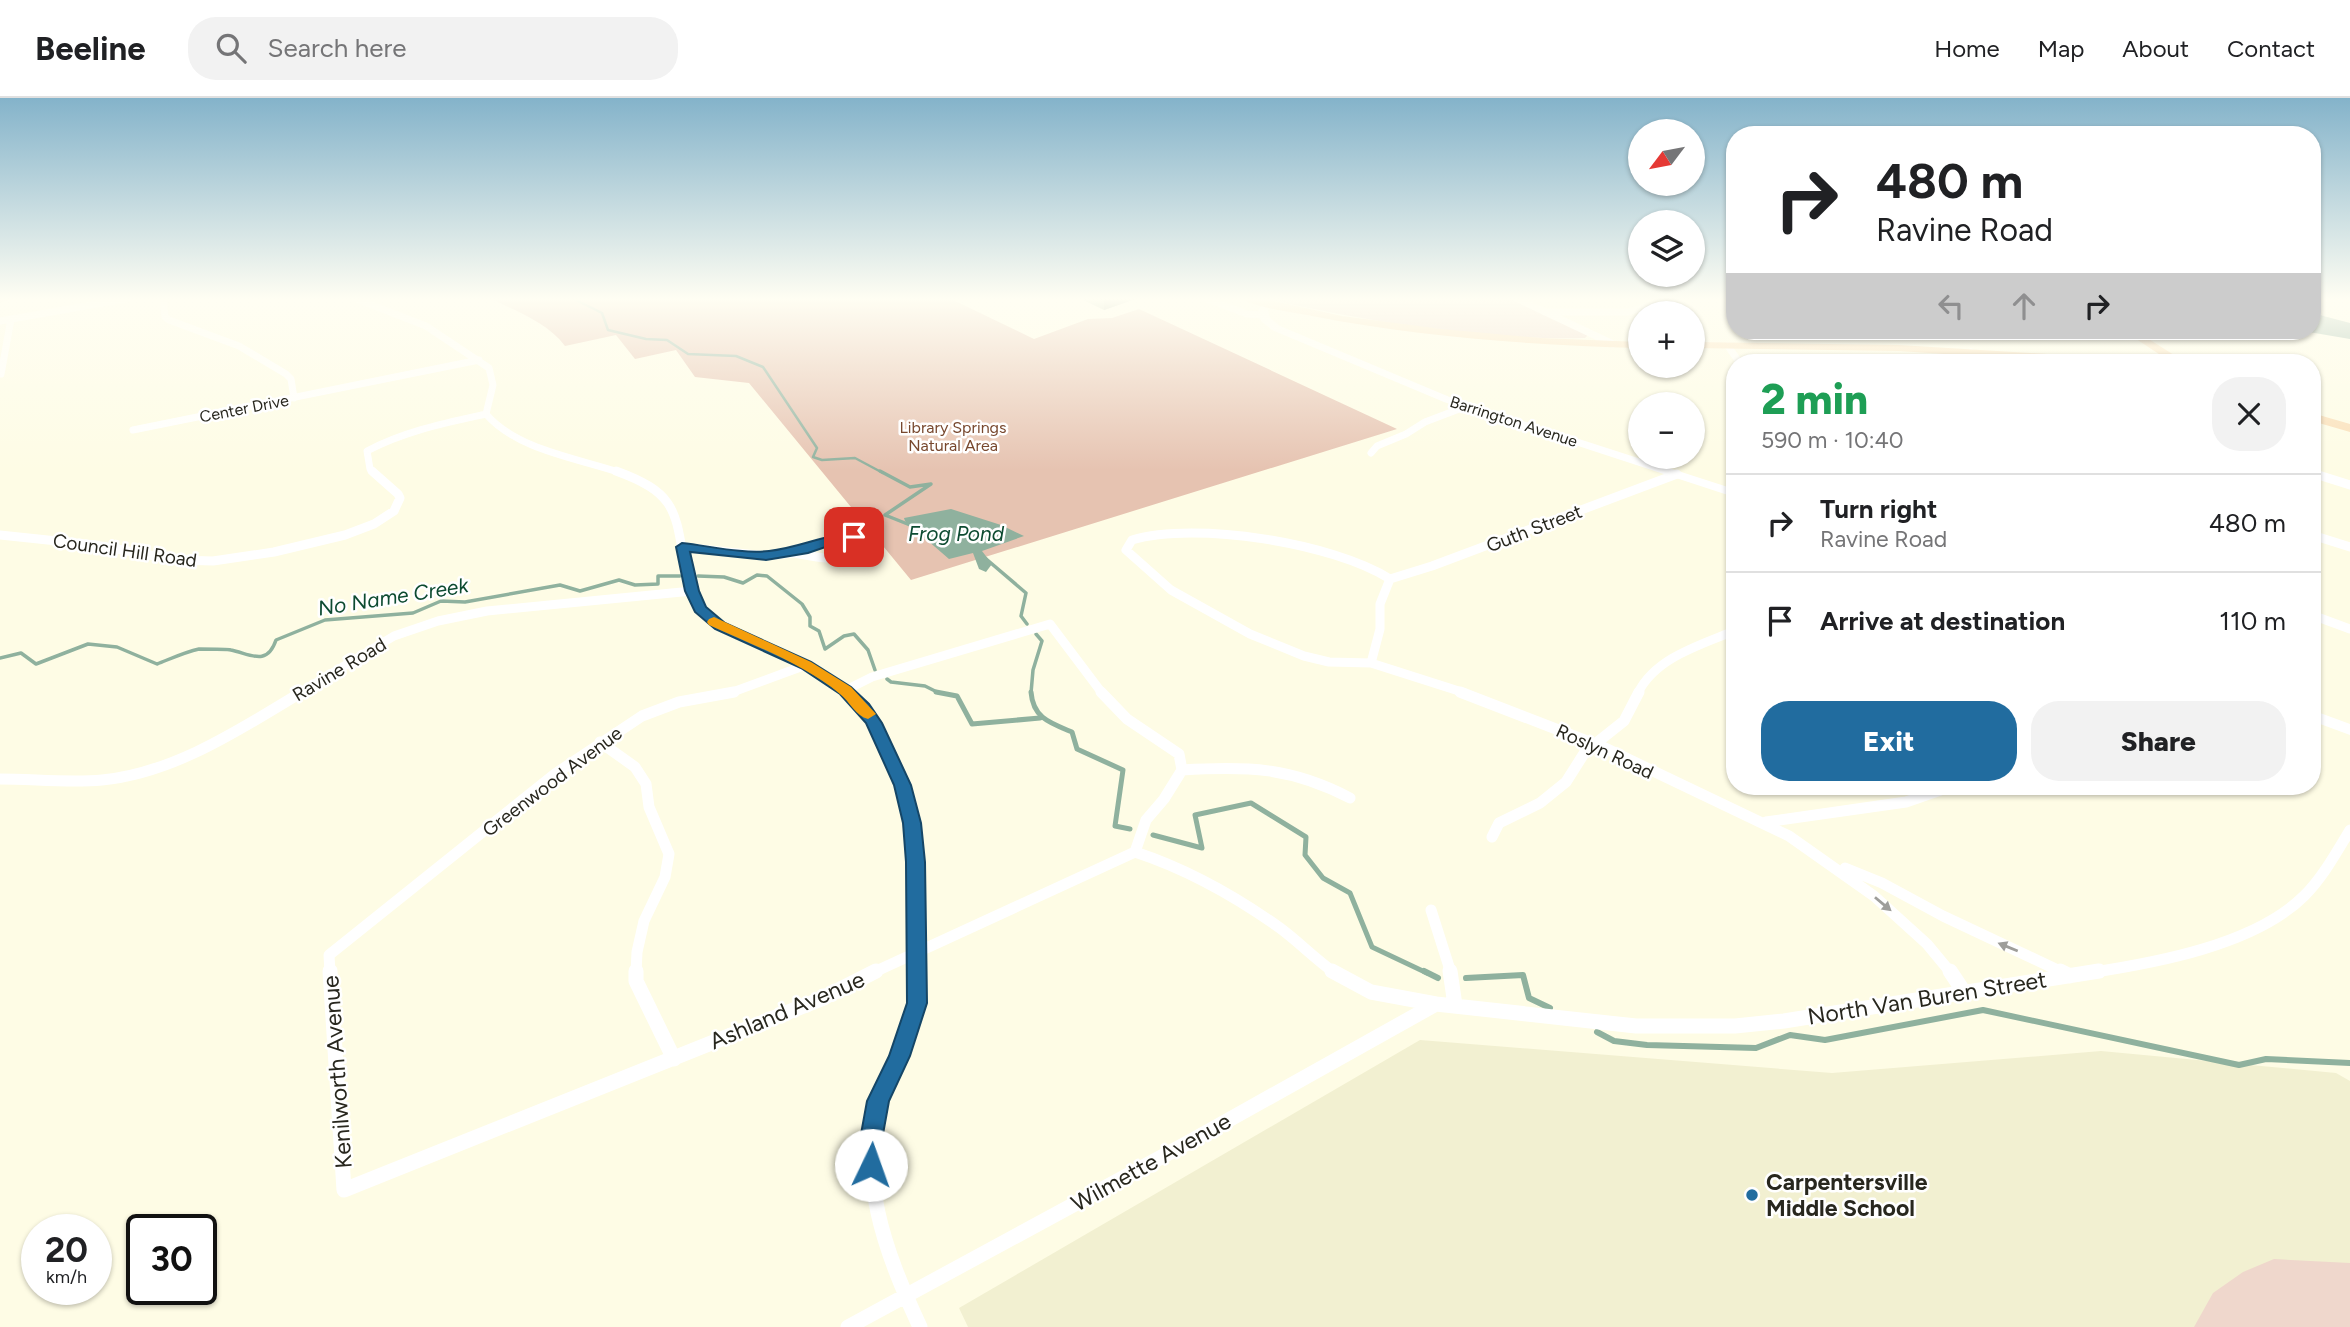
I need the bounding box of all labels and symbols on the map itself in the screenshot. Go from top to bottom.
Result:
north arrow [1628,119,1704,196]
street label: Center Drive [198,391,290,426]
street label: Barrington Avenue [1448,392,1580,451]
park label: Library Springs Natural Area [900,418,1006,455]
street label: Guth Street [1483,500,1585,557]
pin [824,507,884,567]
water label: Frog Pond [908,521,1005,546]
street label: Council Hill Road [52,529,198,572]
water label: No Name Creek [316,572,471,621]
street label: Ravine Road [288,632,390,706]
street label: Roslyn Road [1552,719,1657,784]
street label: Greenwood Avenue [478,721,627,841]
one-way arrow [1875,896,1892,911]
one-way arrow [1997,941,2018,952]
street label: Ashland Avenue [705,965,869,1055]
street label: North Van Buren Street [1806,965,2048,1031]
street label: Kenilworth Avenue [316,975,358,1169]
street label: Wilmette Avenue [1066,1107,1236,1217]
position arrow [834,1128,908,1202]
place label: Carpentersville Middle School [1766,1168,1928,1222]
marker: Carpentersville Middle School [1744,1187,1760,1203]
speed limit sign: 30 [126,1214,217,1305]

